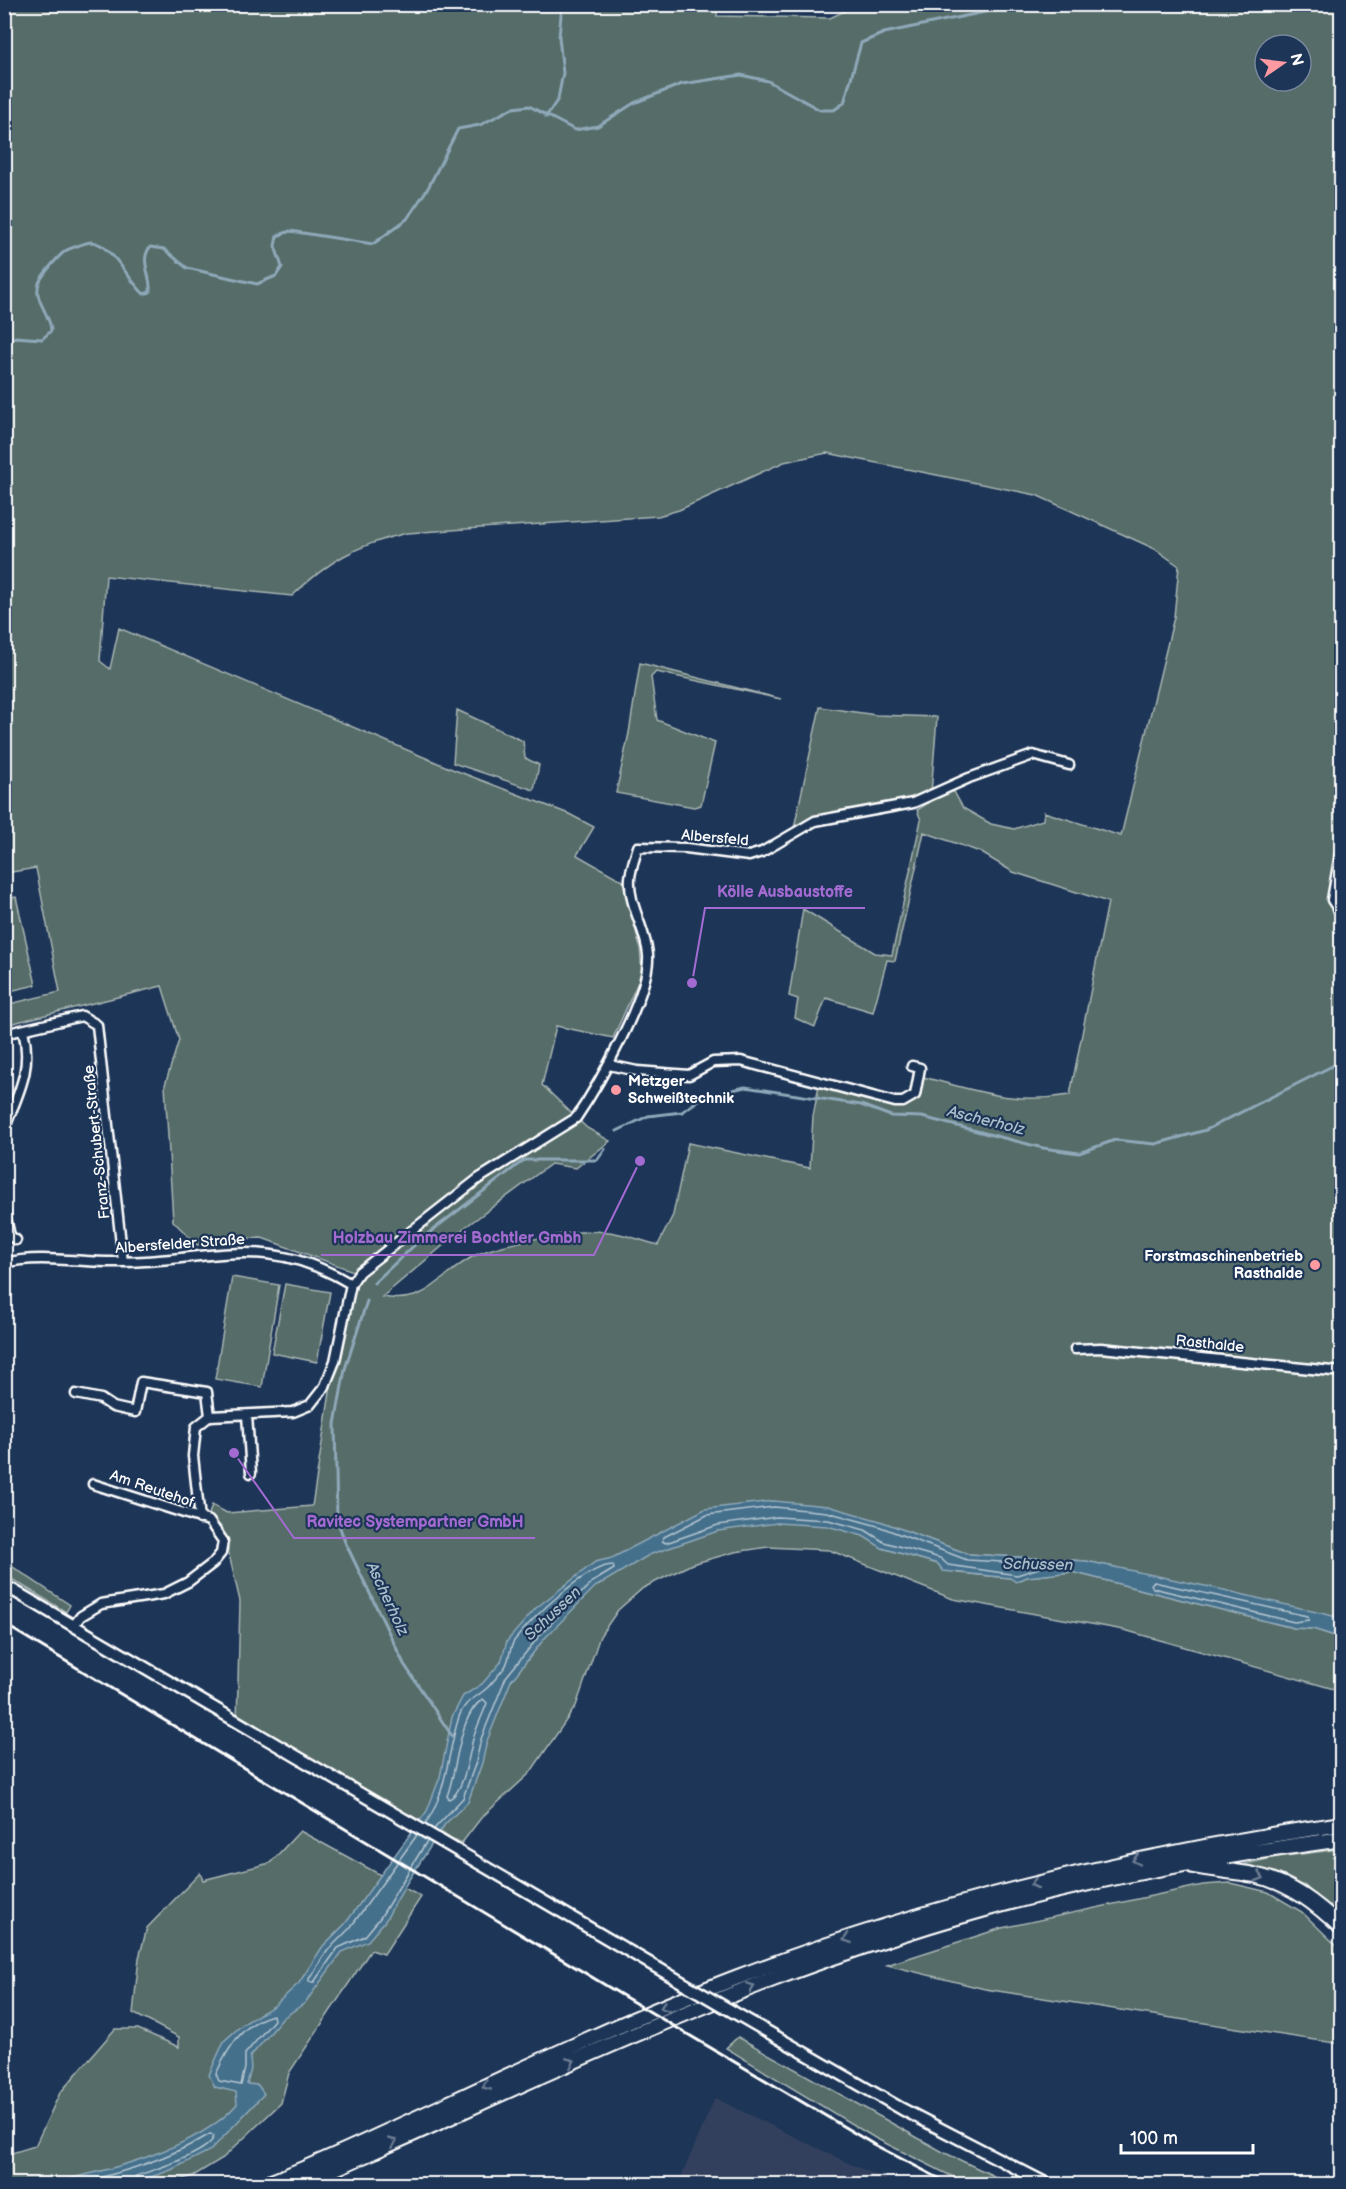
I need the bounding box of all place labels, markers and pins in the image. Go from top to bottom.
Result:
callout: Kölle Ausbaustoffe [705,874,865,908]
place label: Metzger Schweißtechnik [628,1072,734,1108]
marker: Metzger Schweißtechnik [609,1083,623,1097]
callout: Holzbau Zimmerei Bochtler Gmbh [321,1221,594,1255]
place label: Forstmaschinenbetrieb Rasthalde [1144,1247,1303,1283]
marker: Forstmaschinenbetrieb Rasthalde [1308,1258,1322,1272]
callout: Ravitec Systempartner GmbH [294,1504,535,1538]

